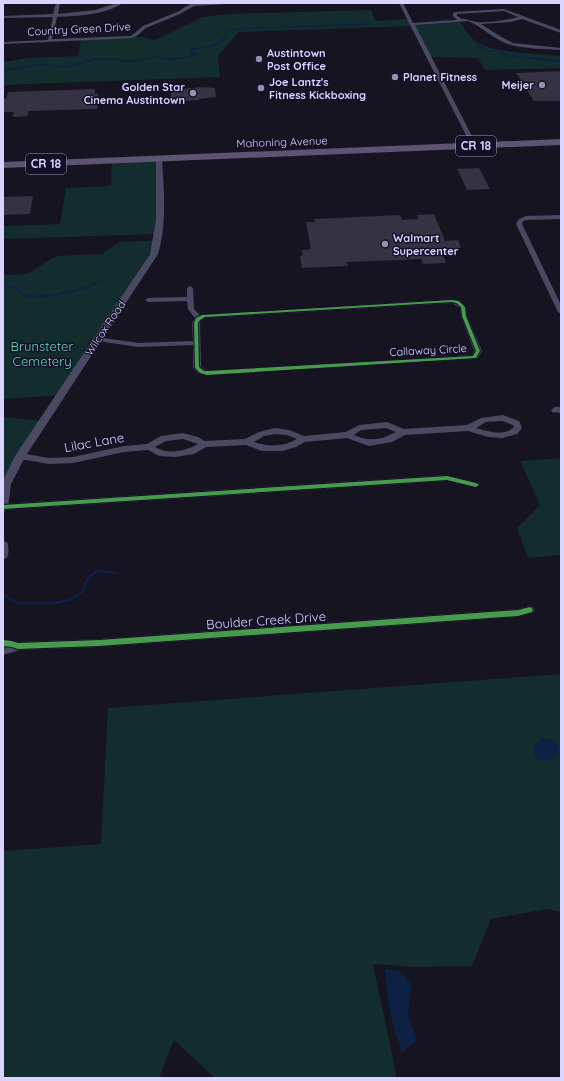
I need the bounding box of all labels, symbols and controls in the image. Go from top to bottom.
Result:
street label: Country Green Drive [27,19,131,39]
place label: Austintown Post Office [267,46,327,73]
marker: Austintown Post Office [254,54,264,64]
place label: Planet Fitness [403,70,477,84]
marker: Planet Fitness [390,72,400,82]
place label: Joe Lantz's Fitness Kickboxing [269,75,366,102]
place label: Meijer [502,78,534,92]
place label: Golden Star Cinema Austintown [84,80,185,107]
marker: Meijer [537,80,547,90]
marker: Joe Lantz's Fitness Kickboxing [256,83,266,93]
marker: Golden Star Cinema Austintown [188,88,198,98]
street label: Mahoning Avenue [236,133,328,151]
road number: CR 18 [456,136,496,156]
road number: CR 18 [26,154,66,174]
place label: Walmart Supercenter [393,231,459,258]
marker: Walmart Supercenter [380,239,390,249]
street label: Wilcox Road [82,298,128,358]
park label: Brunsteter Cemetery [11,338,73,369]
street label: Callaway Circle [389,341,467,359]
street label: Lilac Lane [63,429,125,455]
street label: Boulder Creek Drive [206,608,326,632]

